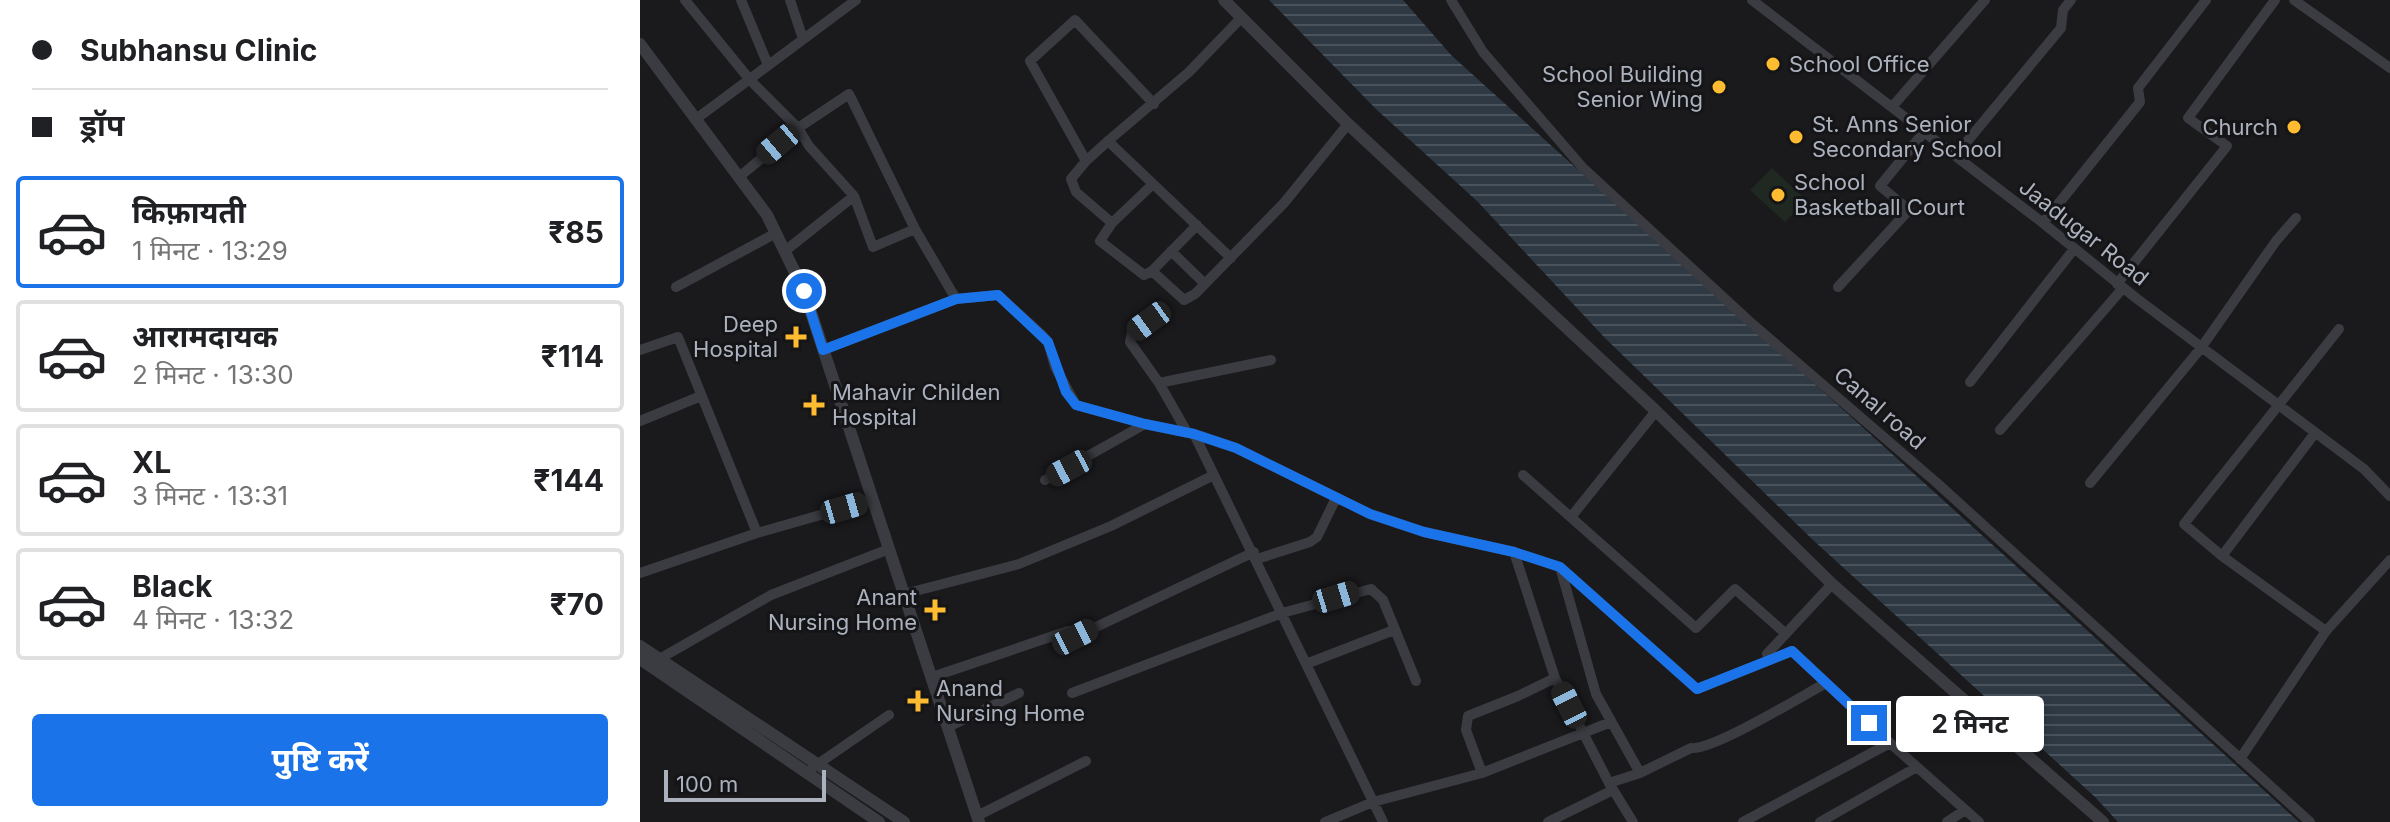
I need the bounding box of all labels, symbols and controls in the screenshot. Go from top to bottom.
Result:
text: Subhansu Clinic [80,32,318,68]
place label: School Office [1789,51,1930,77]
marker: School Office [1764,55,1782,73]
place label: School Building Senior Wing [1542,61,1703,112]
marker: School Building Senior Wing [1710,78,1728,96]
text: ड्रॉप [80,107,124,143]
place label: St. Anns Senior Secondary School [1812,111,2002,162]
place label: Church [2202,114,2278,140]
marker: Church [2285,118,2303,136]
car [752,119,804,169]
marker: St. Anns Senior Secondary School [1787,128,1805,146]
place label: School Basketball Court [1794,169,1965,220]
street label: Jaadugar Road [2014,173,2154,291]
marker: School Basketball Court [1769,186,1787,204]
text: किफ़ायती [132,194,246,230]
icon: car [36,196,108,268]
text: ₹85 [548,214,604,250]
text: 1 मिनट · 13:29 [132,235,288,266]
route start [786,273,822,309]
car [1123,297,1175,345]
place label: Deep Hospital [693,311,778,362]
text: आरामदायक [132,318,278,354]
icon: car [36,320,108,392]
marker: Deep Hospital [785,326,807,348]
text: ₹114 [541,338,604,374]
text: 2 मिनट · 13:30 [132,359,294,390]
street label: Canal road [1829,361,1931,455]
place label: Mahavir Childen Hospital [832,379,1000,430]
marker: Mahavir Childen Hospital [803,394,825,416]
icon: car [36,444,108,516]
text: XL [132,444,171,480]
car [1042,446,1096,490]
text: ₹144 [533,462,604,498]
text: 3 मिनट · 13:31 [132,480,288,511]
car [818,490,870,526]
icon: car [36,568,108,640]
text: Black [132,568,212,604]
car [1310,579,1362,615]
place label: Anant Nursing Home [768,584,917,635]
text: ₹70 [550,586,604,622]
marker: Anant Nursing Home [924,599,946,621]
text: 4 मिनट · 13:32 [132,604,294,635]
car [1048,615,1102,659]
place label: Anand Nursing Home [936,675,1085,726]
car [1547,678,1591,732]
marker: Anand Nursing Home [907,690,929,712]
callout: 2 मिनट [1897,695,2045,751]
route end [1851,705,1887,741]
text: 2 मिनट [1931,708,2009,739]
button: पुष्टि करें [32,714,608,806]
scale bar [664,766,826,802]
text: 100 m [676,771,738,797]

